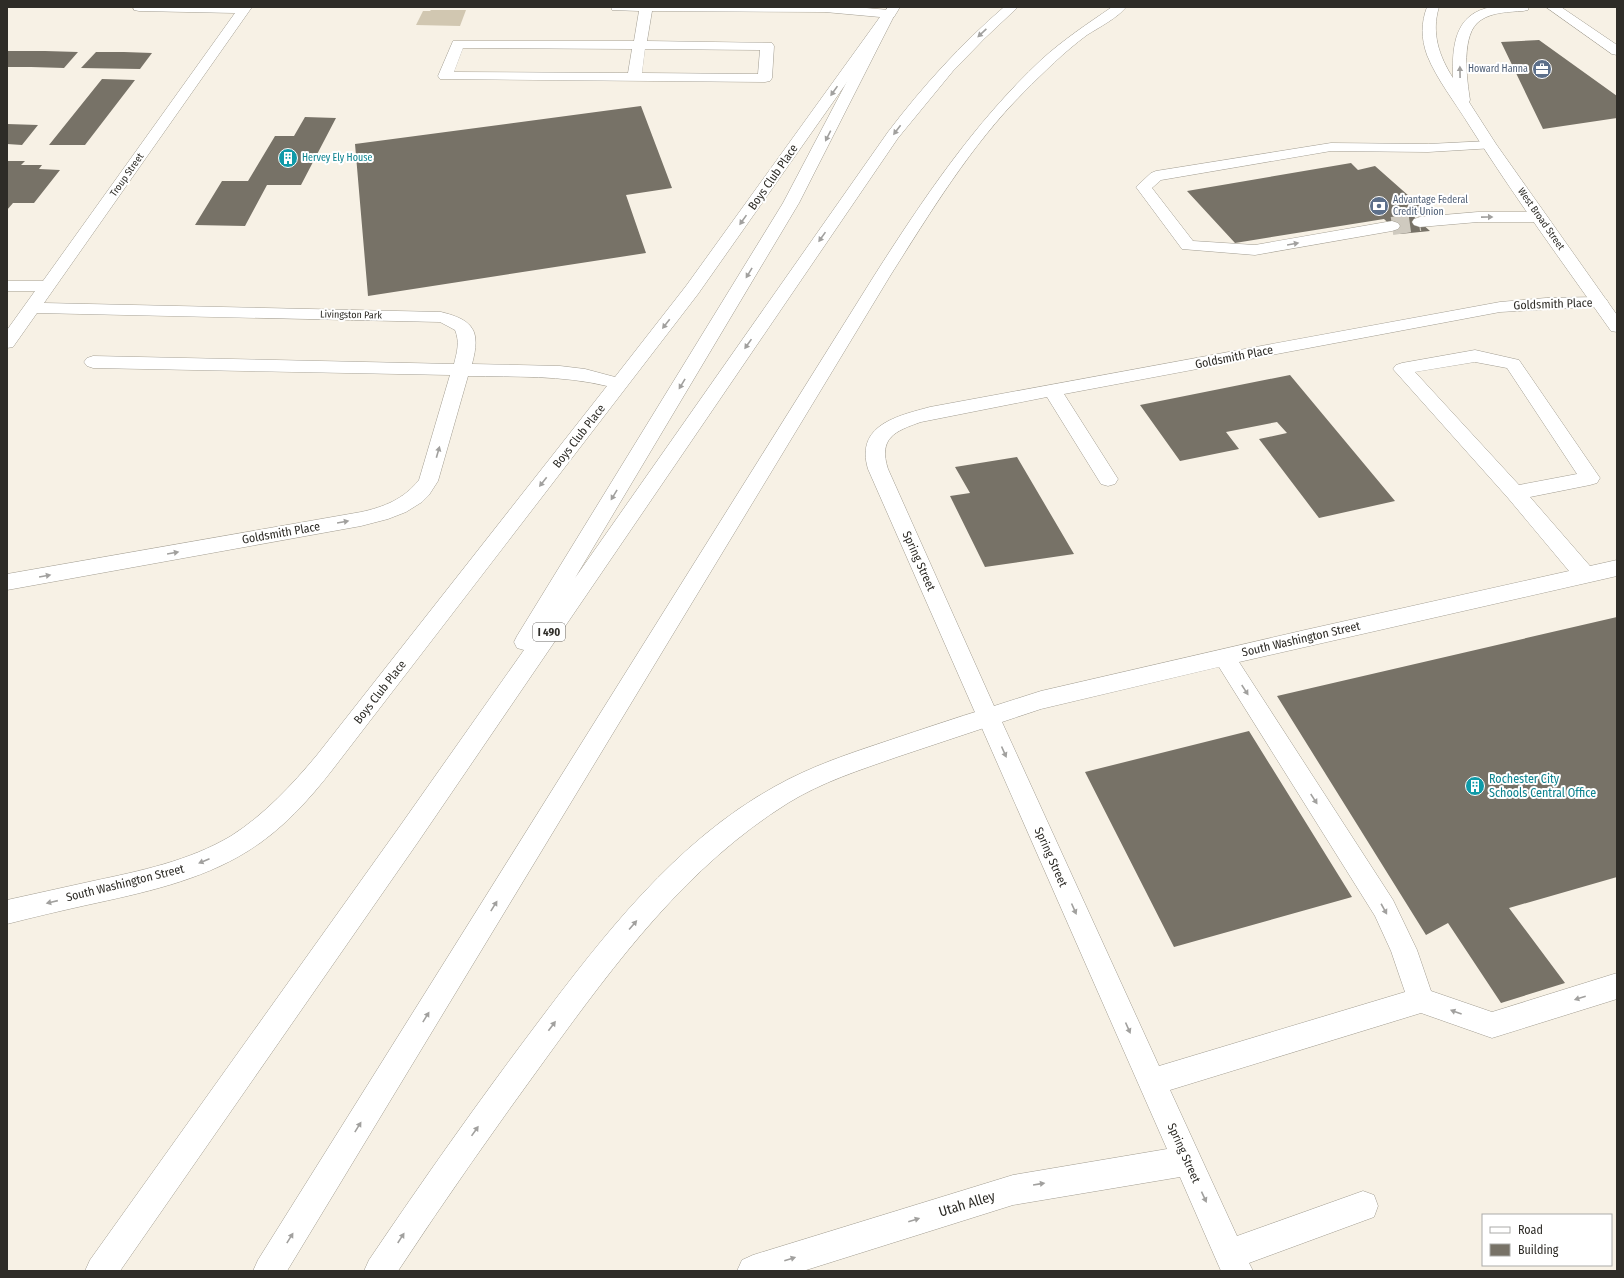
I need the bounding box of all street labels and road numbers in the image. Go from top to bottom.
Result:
street label: Boys Club Place [745,142,801,212]
street label: Troup Street [108,150,147,199]
street label: West Broad Street [1515,186,1567,253]
street label: Goldsmith Place [1513,296,1593,312]
street label: Livingston Park [320,308,382,322]
street label: Goldsmith Place [1194,343,1274,371]
street label: Boys Club Place [550,401,608,471]
street label: Goldsmith Place [241,519,321,547]
street label: Spring Street [900,529,938,593]
street label: South Washington Street [1240,619,1362,659]
road number: I 490 [533,623,565,641]
street label: Boys Club Place [351,657,409,727]
street label: Spring Street [1032,825,1070,889]
street label: South Washington Street [65,862,186,904]
street label: Spring Street [1165,1121,1203,1185]
street label: Utah Alley [937,1187,998,1221]

